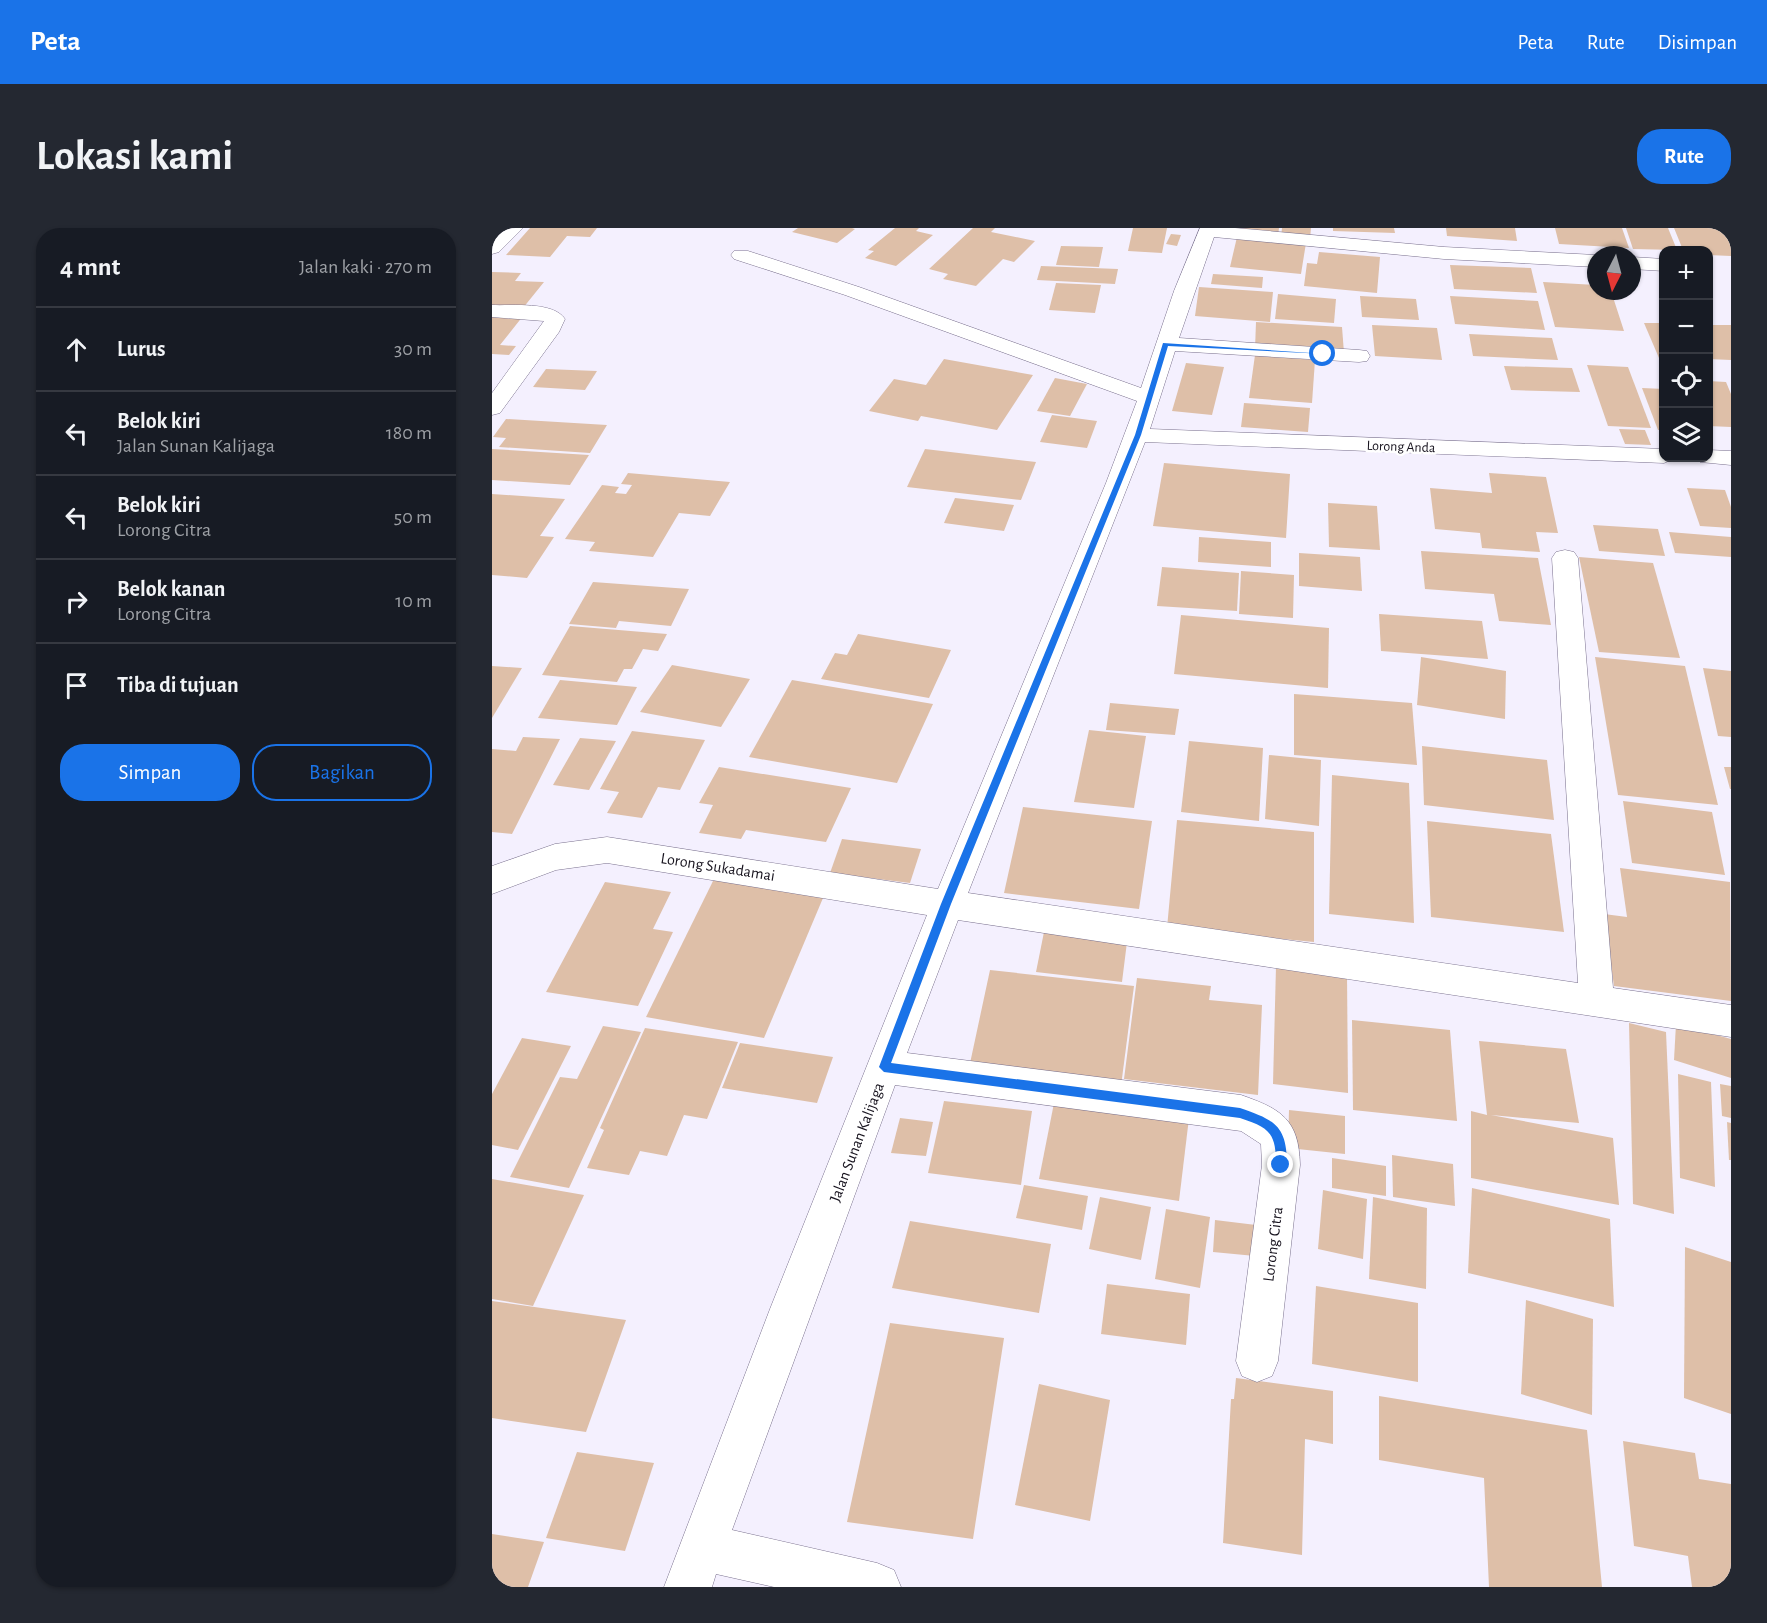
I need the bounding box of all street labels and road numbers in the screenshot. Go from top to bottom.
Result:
street label: Lorong Anda [1366,439,1436,455]
street label: Lorong Sukadamai [660,850,776,884]
street label: Jalan Sunan Kalijaga [827,1080,888,1205]
street label: Lorong Citra [1260,1206,1286,1283]

